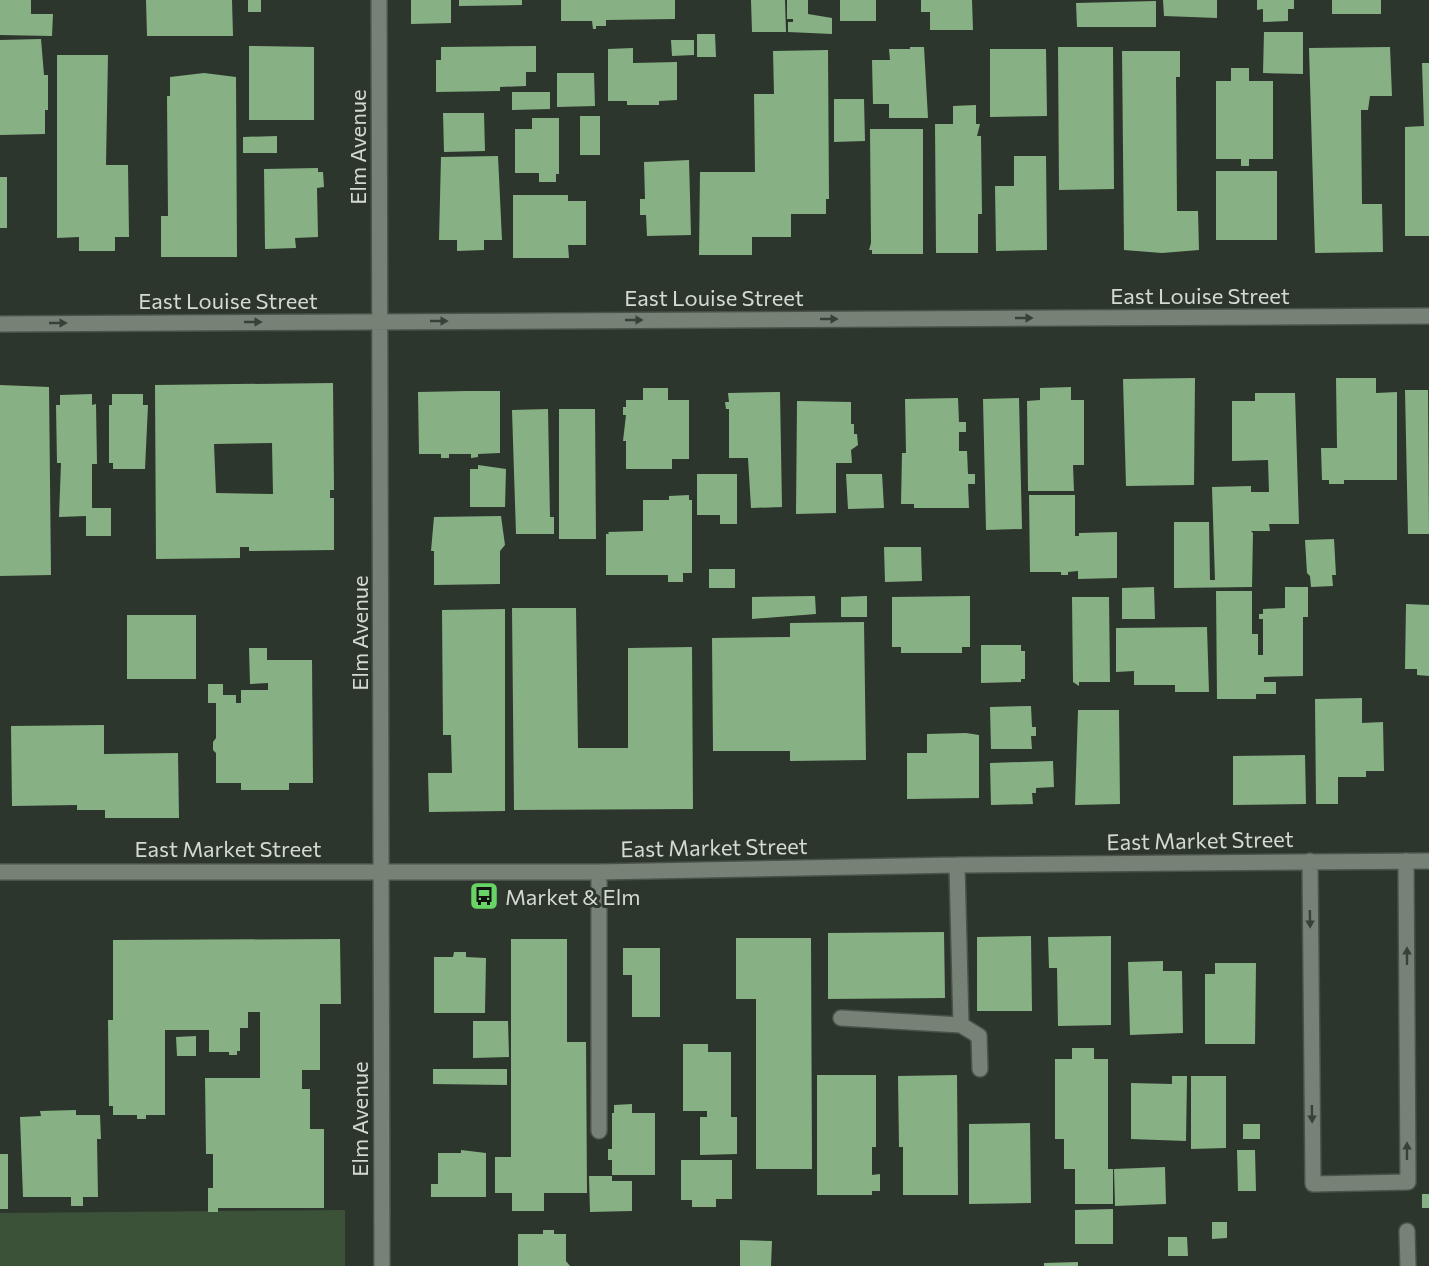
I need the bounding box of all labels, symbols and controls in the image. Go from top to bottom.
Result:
street label: Elm Avenue [344,89,371,205]
street label: East Louise Street [1110,282,1290,309]
street label: East Louise Street [624,284,804,311]
street label: East Louise Street [138,287,318,314]
one-way arrow [1015,313,1034,323]
one-way arrow [820,314,839,324]
one-way arrow [625,315,644,325]
one-way arrow [430,316,449,326]
one-way arrow [244,317,263,327]
one-way arrow [49,318,68,328]
street label: Elm Avenue [346,575,373,691]
street label: East Market Street [1106,825,1294,855]
street label: East Market Street [620,832,808,862]
street label: East Market Street [134,835,322,862]
bus stop icon: Market & Elm [468,880,500,912]
place label: Market & Elm [505,883,640,910]
one-way arrow [1306,910,1315,929]
one-way arrow [1402,946,1412,965]
street label: Elm Avenue [346,1061,373,1177]
one-way arrow [1307,1105,1317,1124]
one-way arrow [1402,1141,1412,1160]

